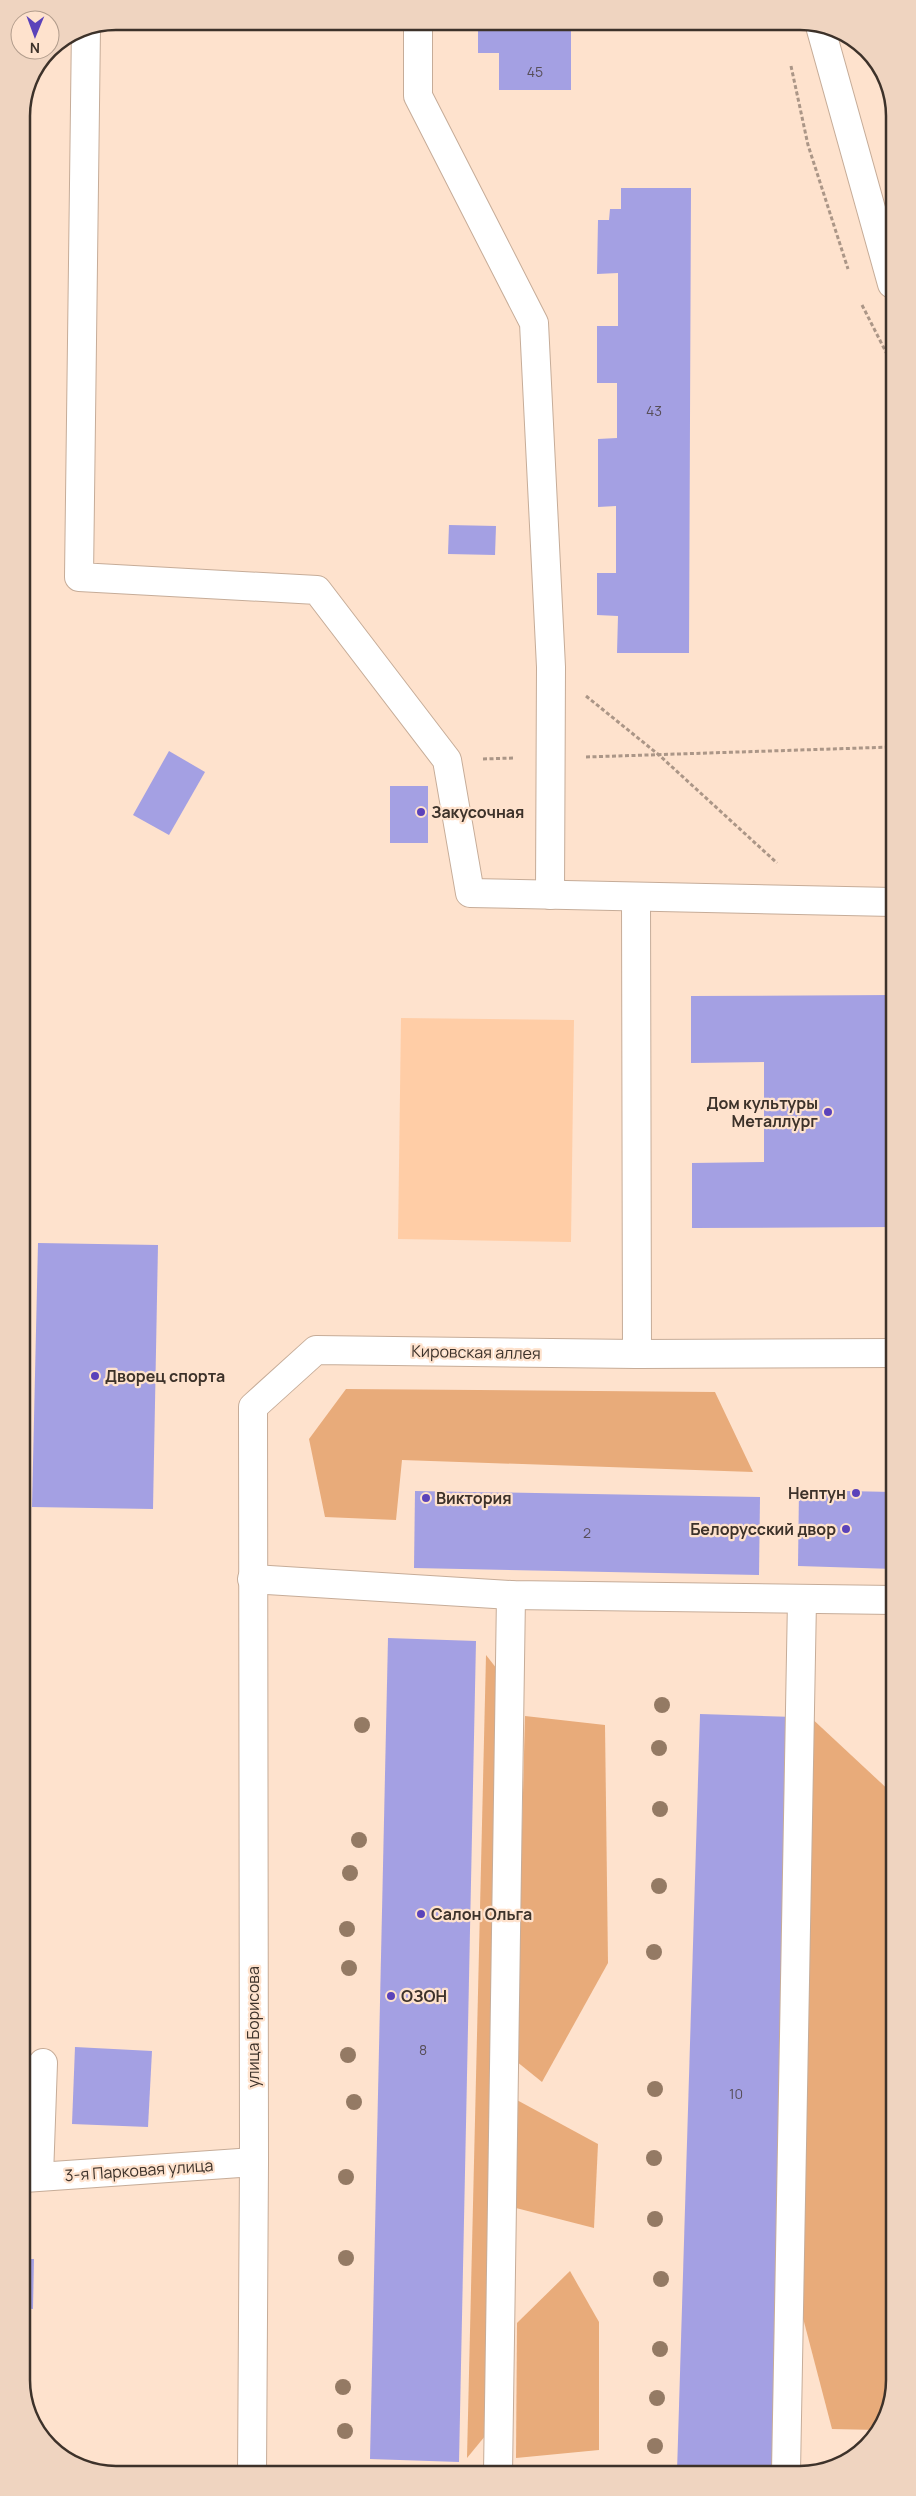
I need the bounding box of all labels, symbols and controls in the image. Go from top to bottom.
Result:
north arrow [10,10,60,60]
text: N [30,39,40,58]
house number: 45 [527,62,543,81]
house number: 43 [646,401,662,420]
place label: Закусочная [431,801,524,823]
marker: Закусочная [415,806,427,818]
place label: Дом культуры Металлург [706,1092,818,1132]
marker: Дом культуры Металлург [822,1106,834,1118]
street label: Кировская аллея [411,1340,541,1364]
place label: Дворец спорта [105,1365,225,1387]
marker: Дворец спорта [89,1370,101,1382]
place label: Нептун [788,1482,846,1504]
place label: Виктория [436,1487,512,1509]
marker: Нептун [850,1487,862,1499]
marker: Виктория [420,1492,432,1504]
place label: Белорусский двор [690,1518,836,1540]
house number: 2 [583,1523,591,1542]
marker: Белорусский двор [840,1523,852,1535]
place label: Салон Ольга [431,1903,532,1925]
marker: Салон Ольга [415,1908,427,1920]
street label: улица Борисова [242,1966,264,2088]
place label: ОЗОН [401,1985,447,2007]
marker: ОЗОН [385,1990,397,2002]
house number: 8 [419,2040,427,2059]
house number: 10 [729,2084,743,2103]
street label: 3-я Парковая улица [64,2154,214,2186]

